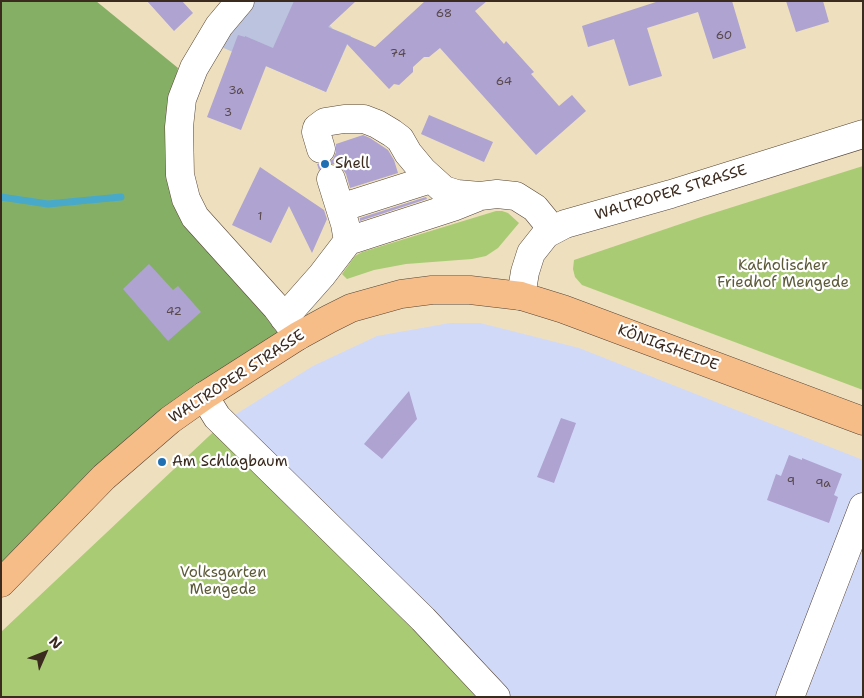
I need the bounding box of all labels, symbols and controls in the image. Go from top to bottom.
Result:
house number: 68 [436,7,452,21]
house number: 60 [716,29,732,43]
house number: 74 [390,47,406,61]
house number: 64 [496,75,512,89]
house number: 3a [228,84,244,98]
house number: 3 [224,106,232,120]
place label: Shell [335,155,370,173]
marker: Shell [319,158,331,170]
street label: WALTROPER STRASSE [593,161,749,225]
house number: 1 [257,210,263,224]
park label: Katholischer Friedhof Mengede [717,257,849,292]
house number: 42 [166,305,182,319]
street label: KÖNIGSHEIDE [615,321,721,375]
street label: WALTROPER STRASSE [166,326,308,428]
place label: Am Schlagbaum [172,453,288,471]
marker: Am Schlagbaum [156,456,168,468]
house number: 9 [787,475,795,489]
house number: 9a [815,477,831,491]
park label: Volksgarten Mengede [180,564,266,599]
north arrow [20,628,70,678]
text: N [45,632,66,653]

